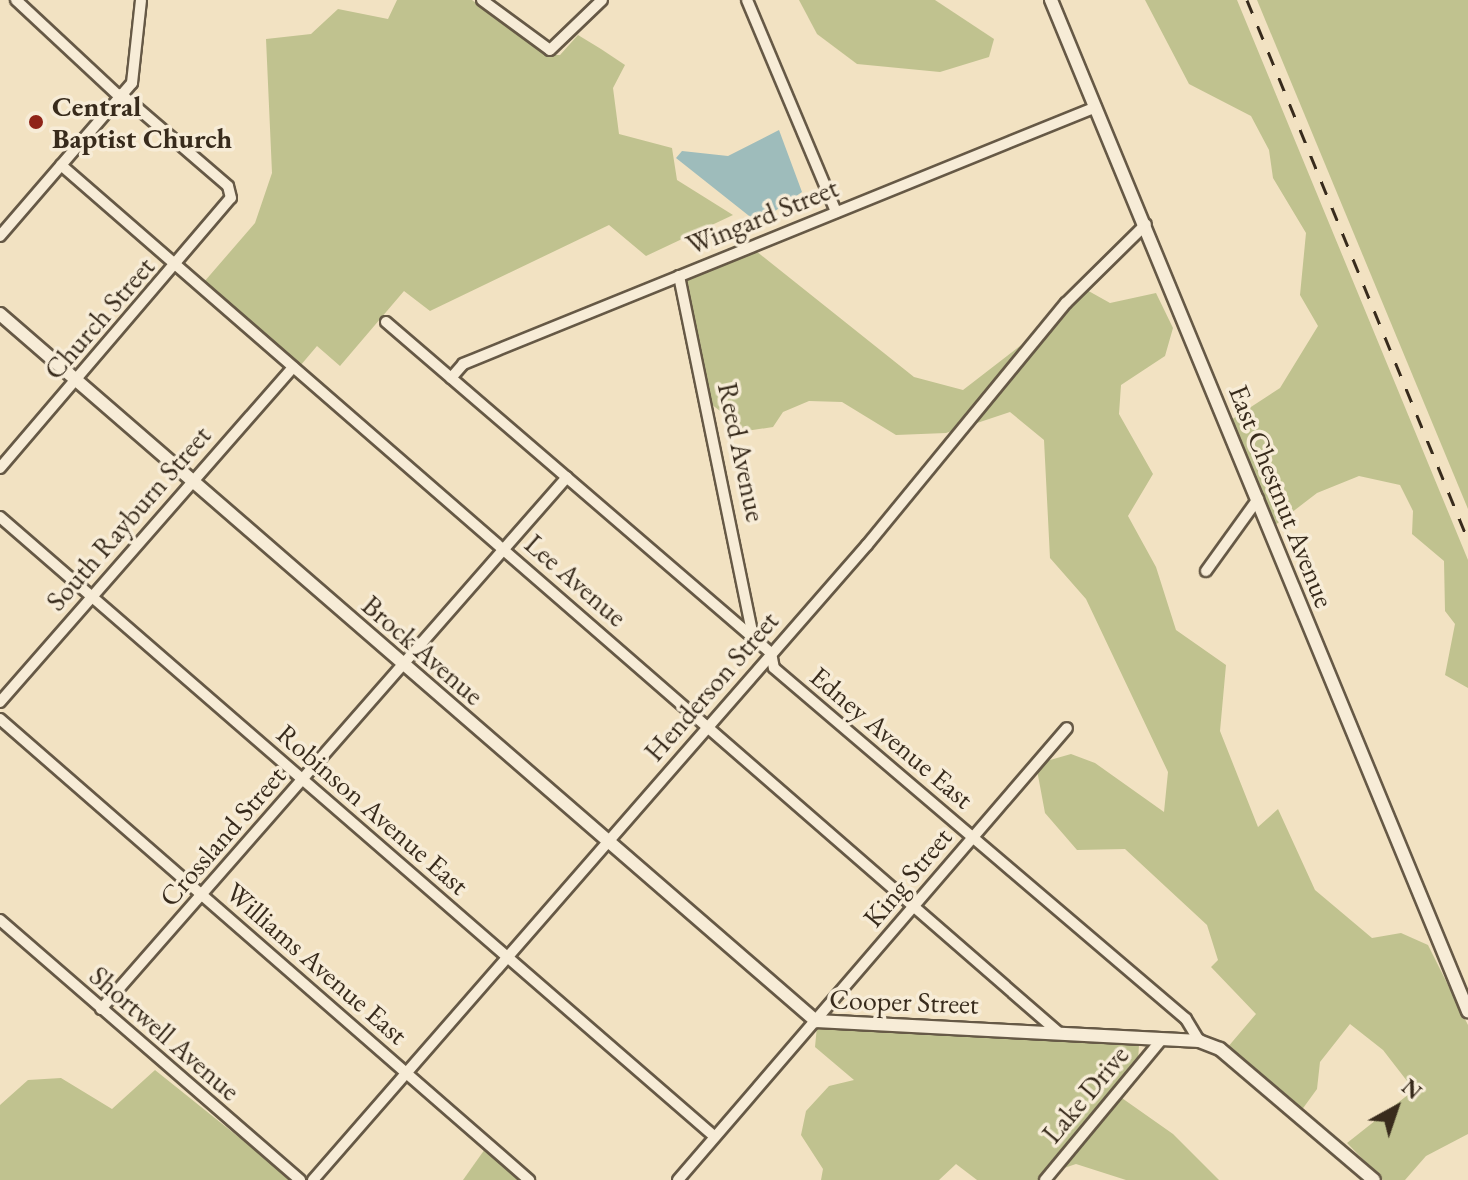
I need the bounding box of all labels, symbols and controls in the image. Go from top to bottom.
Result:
place label: Central Baptist Church [52,89,232,155]
marker: Central Baptist Church [27,113,45,131]
street label: Wingard Street [681,170,843,262]
street label: Church Street [37,250,161,386]
street label: Reed Avenue [711,379,773,525]
street label: East Chestnut Avenue [1222,380,1342,612]
street label: South Rayburn Street [39,419,217,617]
street label: Lee Avenue [518,527,634,633]
street label: Brock Avenue [355,588,491,712]
street label: Henderson Street [637,604,785,768]
street label: Edney Avenue East [803,659,981,815]
street label: Robinson Avenue East [270,717,476,901]
street label: Crossland Street [152,759,292,913]
street label: King Street [856,820,958,934]
street label: Williams Avenue East [219,875,415,1051]
street label: Shortwell Avenue [83,959,247,1107]
street label: Cooper Street [829,982,979,1020]
street label: Lake Drive [1035,1038,1135,1150]
north arrow [1356,1068,1436,1148]
text: N [1396,1072,1428,1106]

